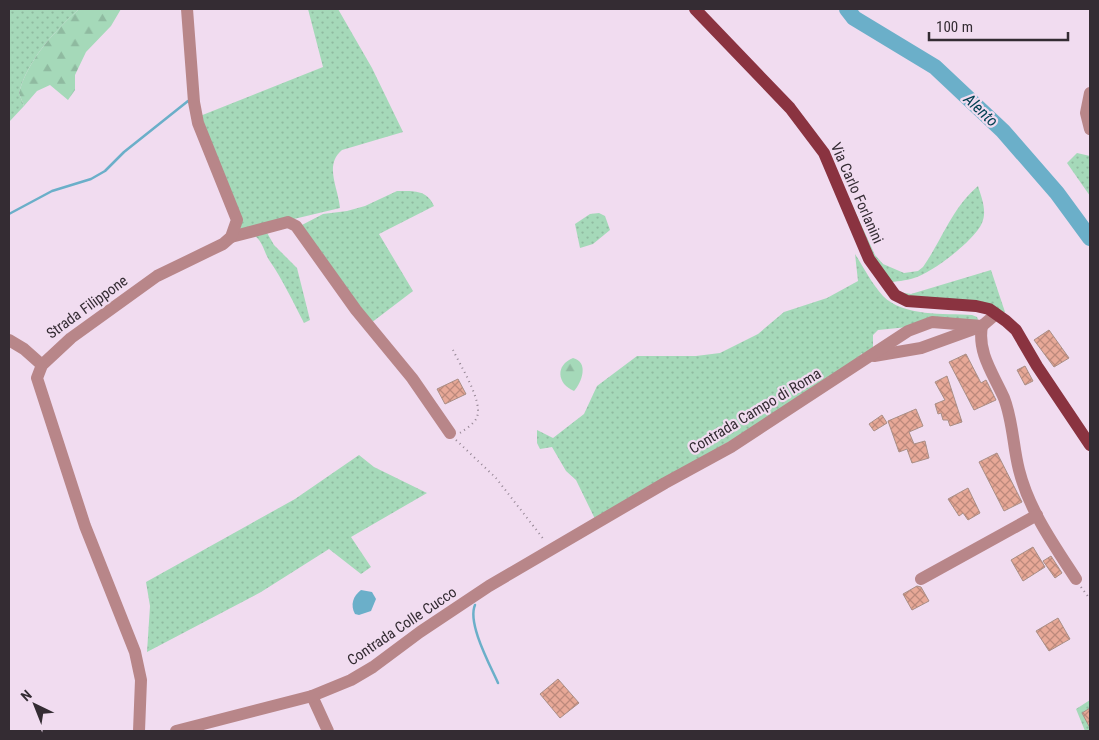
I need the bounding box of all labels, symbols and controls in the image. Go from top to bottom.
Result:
scale bar [929,10,1068,42]
text: 100 m [936,18,973,36]
water label: Alento [959,89,1002,131]
street label: Via Carlo Forlanini [827,140,887,246]
street label: Strada Filippone [43,272,131,342]
street label: Contrada Campo di Roma [686,364,824,458]
street label: Contrada Colle Cucco [344,583,460,669]
north arrow [10,680,60,730]
text: N [18,687,35,704]

